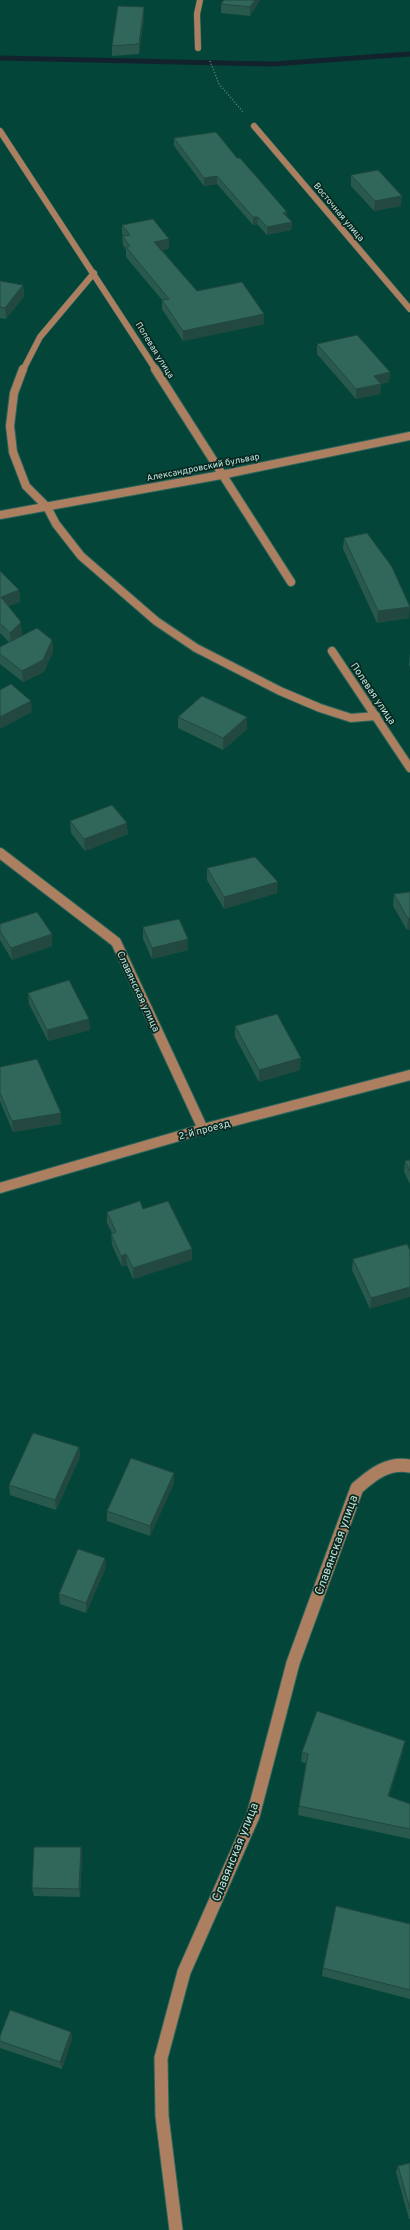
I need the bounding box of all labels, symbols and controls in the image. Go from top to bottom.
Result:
street label: Восточная улица [311,181,367,244]
street label: Полевая улица [133,320,176,381]
street label: Александровский бульвар [146,451,261,484]
street label: Полевая улица [347,660,398,727]
street label: Славянская улица [113,949,162,1034]
street label: 2-й проезд [177,1117,232,1144]
street label: Славянская улица [311,1493,362,1598]
street label: Славянская улица [209,1801,263,1904]

